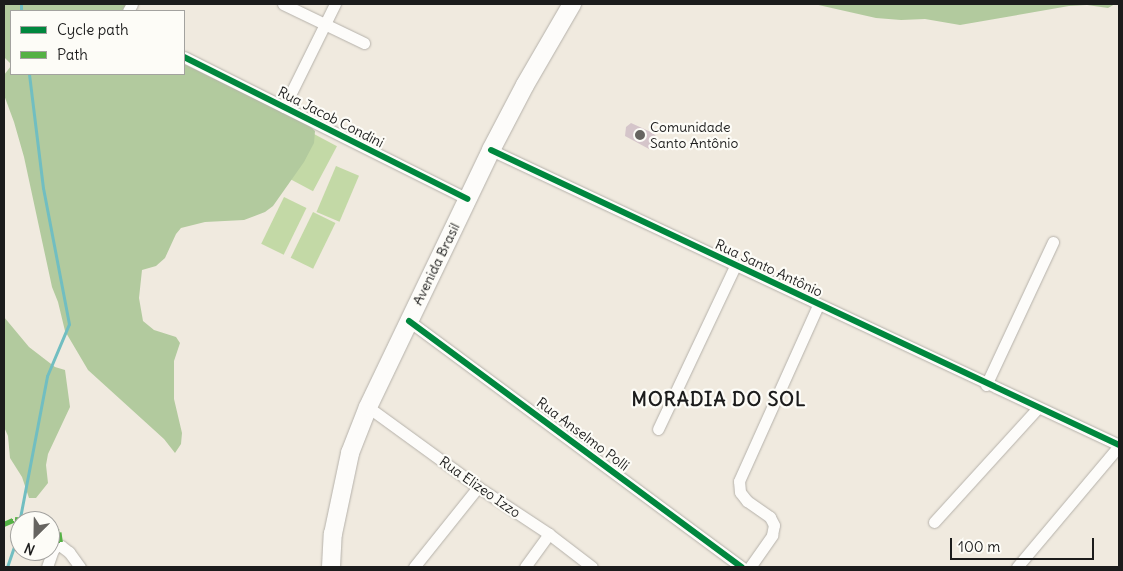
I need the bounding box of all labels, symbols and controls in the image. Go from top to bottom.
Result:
legend [10,10,185,75]
text: Cycle path [57,20,129,39]
text: Path [57,45,88,64]
street label: Rua Jacob Condini [275,83,387,151]
place label: Comunidade Santo Antônio [650,119,738,152]
marker: Comunidade Santo Antônio [634,129,646,141]
street label: Avenida Brasil [409,220,463,308]
street label: Rua Santo Antônio [713,236,825,300]
district label: MORADIA DO SOL [630,389,808,411]
street label: Rua Anselmo Polli [534,394,632,474]
street label: Rua Elizeo Izzo [436,453,524,521]
north arrow [10,511,60,561]
scale bar [953,528,1097,560]
text: 100 m [958,537,1000,556]
text: N [22,539,38,559]

